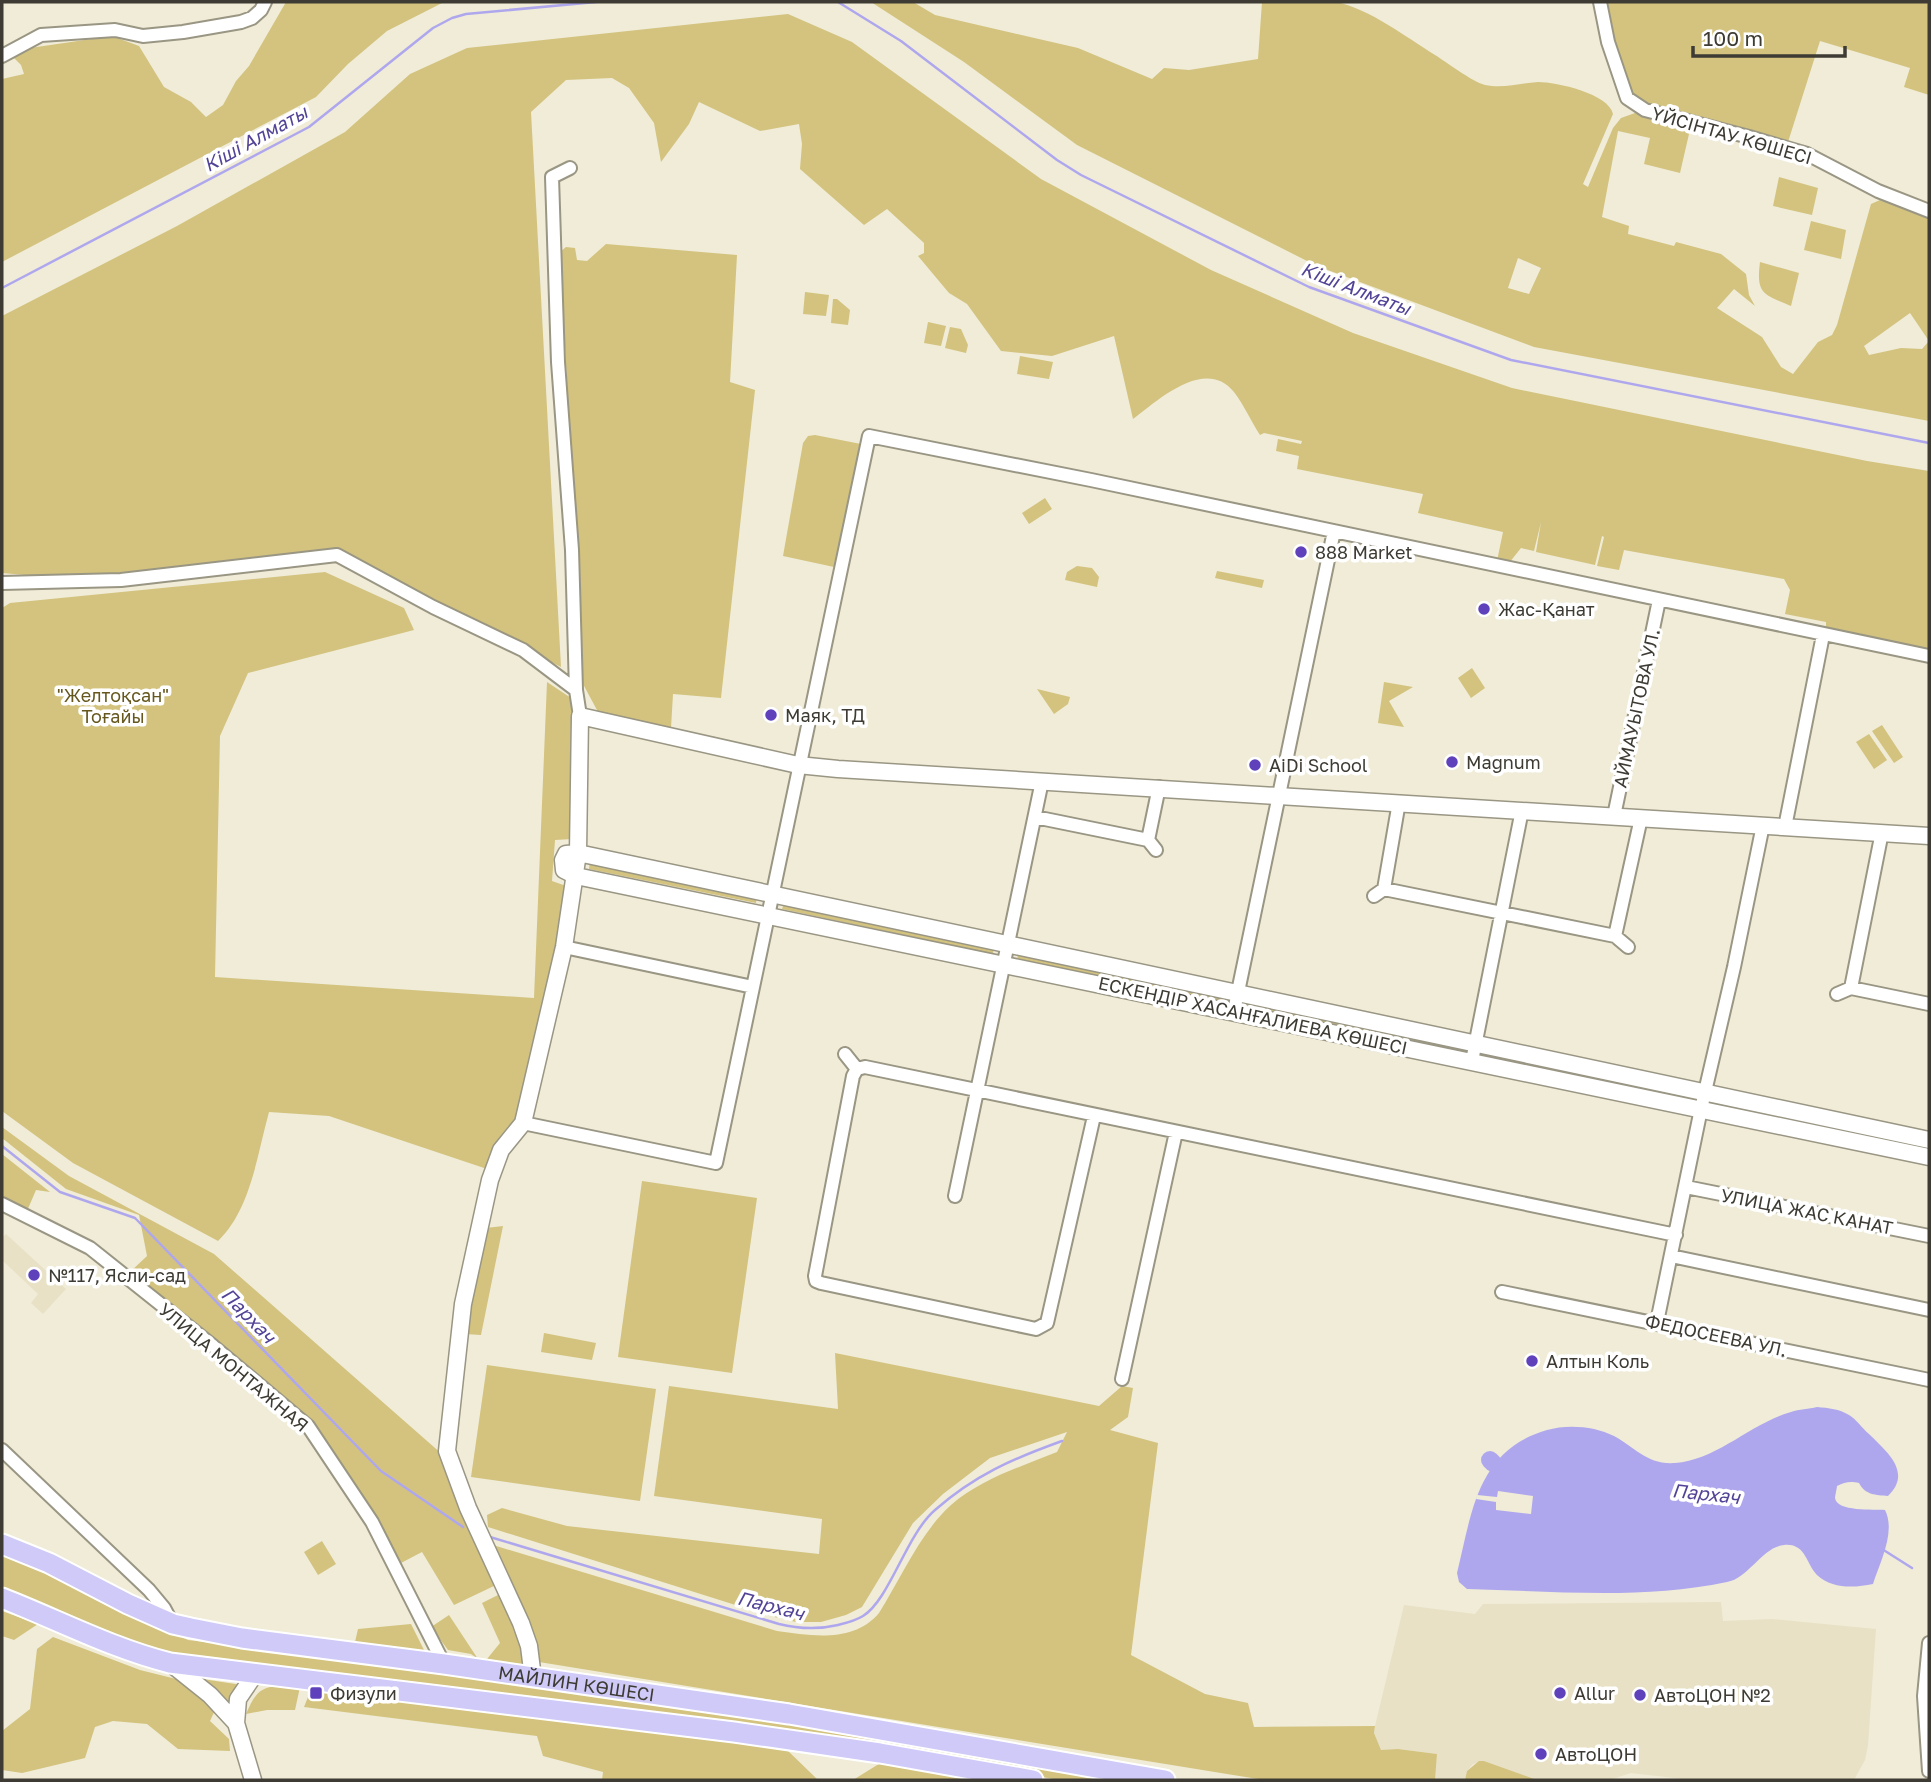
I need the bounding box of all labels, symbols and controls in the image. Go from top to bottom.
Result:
scale bar [1693,14,1845,58]
text: 100 m [1703,25,1763,51]
water label: Кіші Алматы [199,99,312,176]
street label: ҮЙСІНТАУ КӨШЕСІ [1649,102,1815,168]
water label: Кіші Алматы [1298,257,1415,320]
place label: 888 Market [1315,541,1413,563]
marker: 888 Market [1293,544,1309,560]
place label: Жас-Қанат [1498,598,1595,620]
marker: Жас-Қанат [1476,601,1492,617]
street label: АЙМАУЫТОВА УЛ. [1608,627,1664,789]
park label: "Желтоқсан" Тоғайы [57,684,169,727]
place label: Маяк, ТД [785,704,865,726]
marker: Маяк, ТД [763,707,779,723]
place label: Magnum [1466,751,1541,773]
place label: AiDi School [1269,754,1368,776]
marker: Magnum [1444,754,1460,770]
marker: AiDi School [1247,757,1263,773]
street label: ЕСКЕНДІР ХАСАНҒАЛИЕВА КӨШЕСІ [1096,971,1410,1059]
street label: УЛИЦА ЖАС КАНАТ [1719,1184,1895,1238]
place label: №117, Ясли-сад [48,1264,186,1286]
marker: №117, Ясли-сад [26,1267,42,1283]
water label: Пархач [217,1283,282,1348]
street label: УЛИЦА МОНТАЖНАЯ [155,1298,313,1436]
street label: ФЕДОСЕЕВА УЛ. [1643,1309,1789,1361]
place label: Алтын Коль [1546,1350,1649,1372]
marker: Алтын Коль [1524,1353,1540,1369]
water label: Пархач [1671,1478,1742,1508]
water label: Пархач [735,1586,808,1625]
street label: МАЙЛИН КӨШЕСІ [497,1661,656,1705]
place label: Физули [330,1682,397,1704]
place label: Allur [1574,1682,1615,1704]
place label: АвтоЦОН №2 [1654,1684,1771,1706]
marker: Физули [308,1685,324,1701]
marker: Allur [1552,1685,1568,1701]
marker: АвтоЦОН №2 [1632,1687,1648,1703]
place label: АвтоЦОН [1555,1743,1637,1765]
marker: АвтоЦОН [1533,1746,1549,1762]

